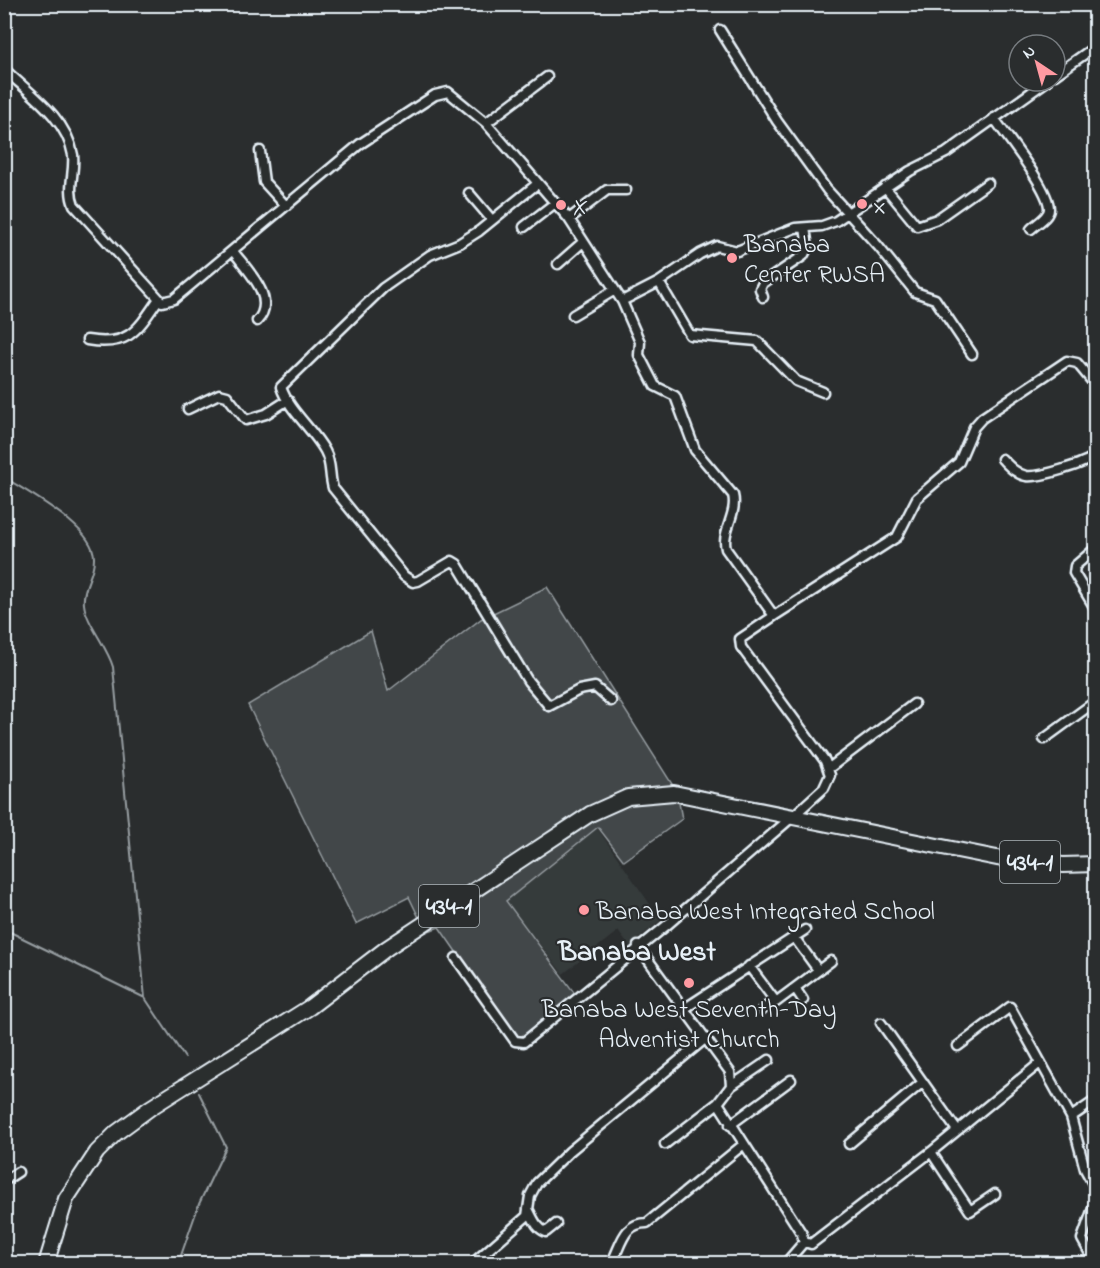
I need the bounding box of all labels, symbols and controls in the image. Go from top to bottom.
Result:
north arrow [1007,33,1067,93]
text: N [1018,39,1041,65]
place label: x [873,188,886,226]
place label: X [573,189,588,227]
marker: x [855,197,869,211]
marker: X [554,198,568,212]
place label: Banaba Center RWSA [743,227,885,295]
marker: Banaba Center RWSA [725,251,739,265]
road number: 434-1 [1000,841,1060,883]
road number: 434-1 [419,885,479,927]
place label: Banaba West Integrated School [595,894,935,932]
marker: Banaba West Integrated School [577,903,591,917]
district label: Banaba West [556,933,716,974]
marker: Banaba West Seventh-Day Adventist Church [682,976,696,990]
place label: Banaba West Seventh-Day Adventist Church [541,992,836,1060]

